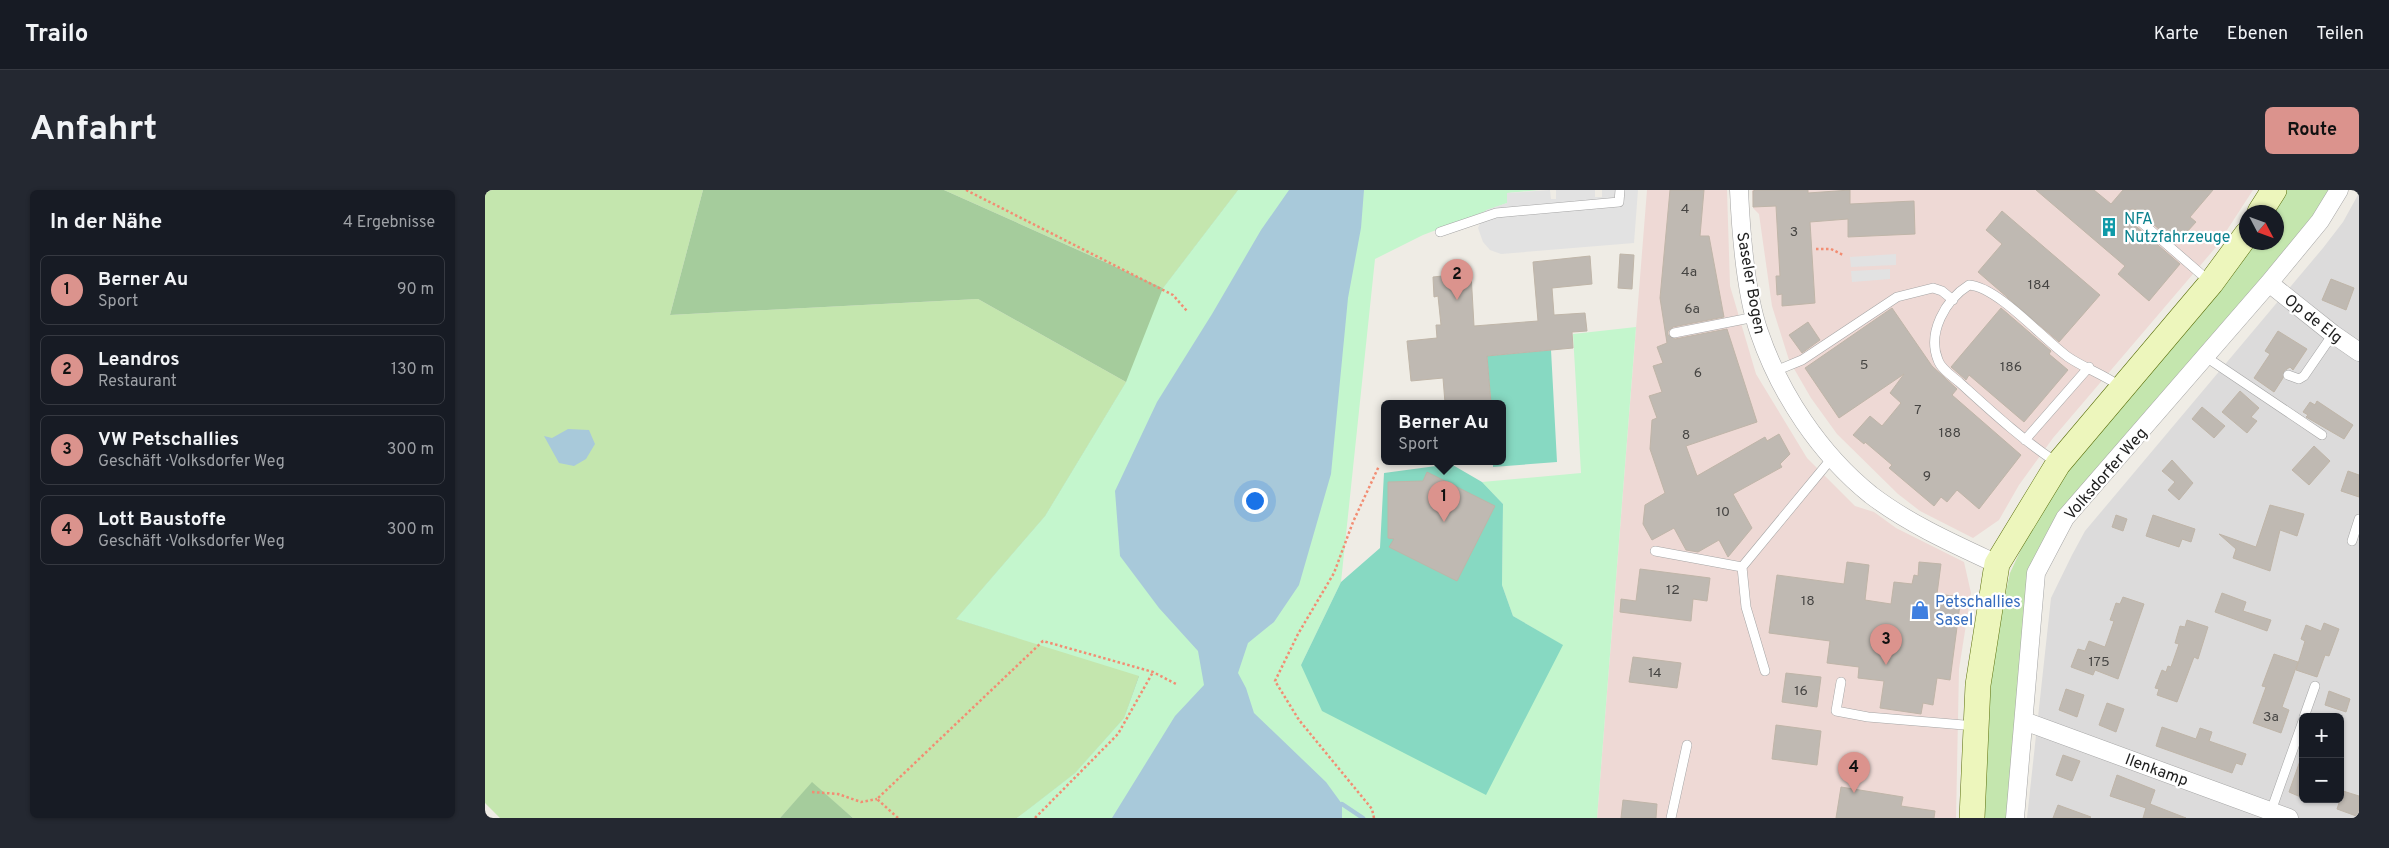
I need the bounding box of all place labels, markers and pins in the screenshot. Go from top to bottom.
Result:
place label: NFA Nutzfahrzeuge [2124,210,2230,248]
building icon: NFA Nutzfahrzeuge [2098,216,2120,238]
pin: 2 [1441,259,1473,300]
pin: 1 [1428,481,1460,522]
place label: Petschallies Sasel [1935,593,2021,631]
shop icon: Petschallies Sasel [1909,599,1931,621]
pin: 3 [1870,624,1902,665]
pin: 4 [1838,752,1870,793]

